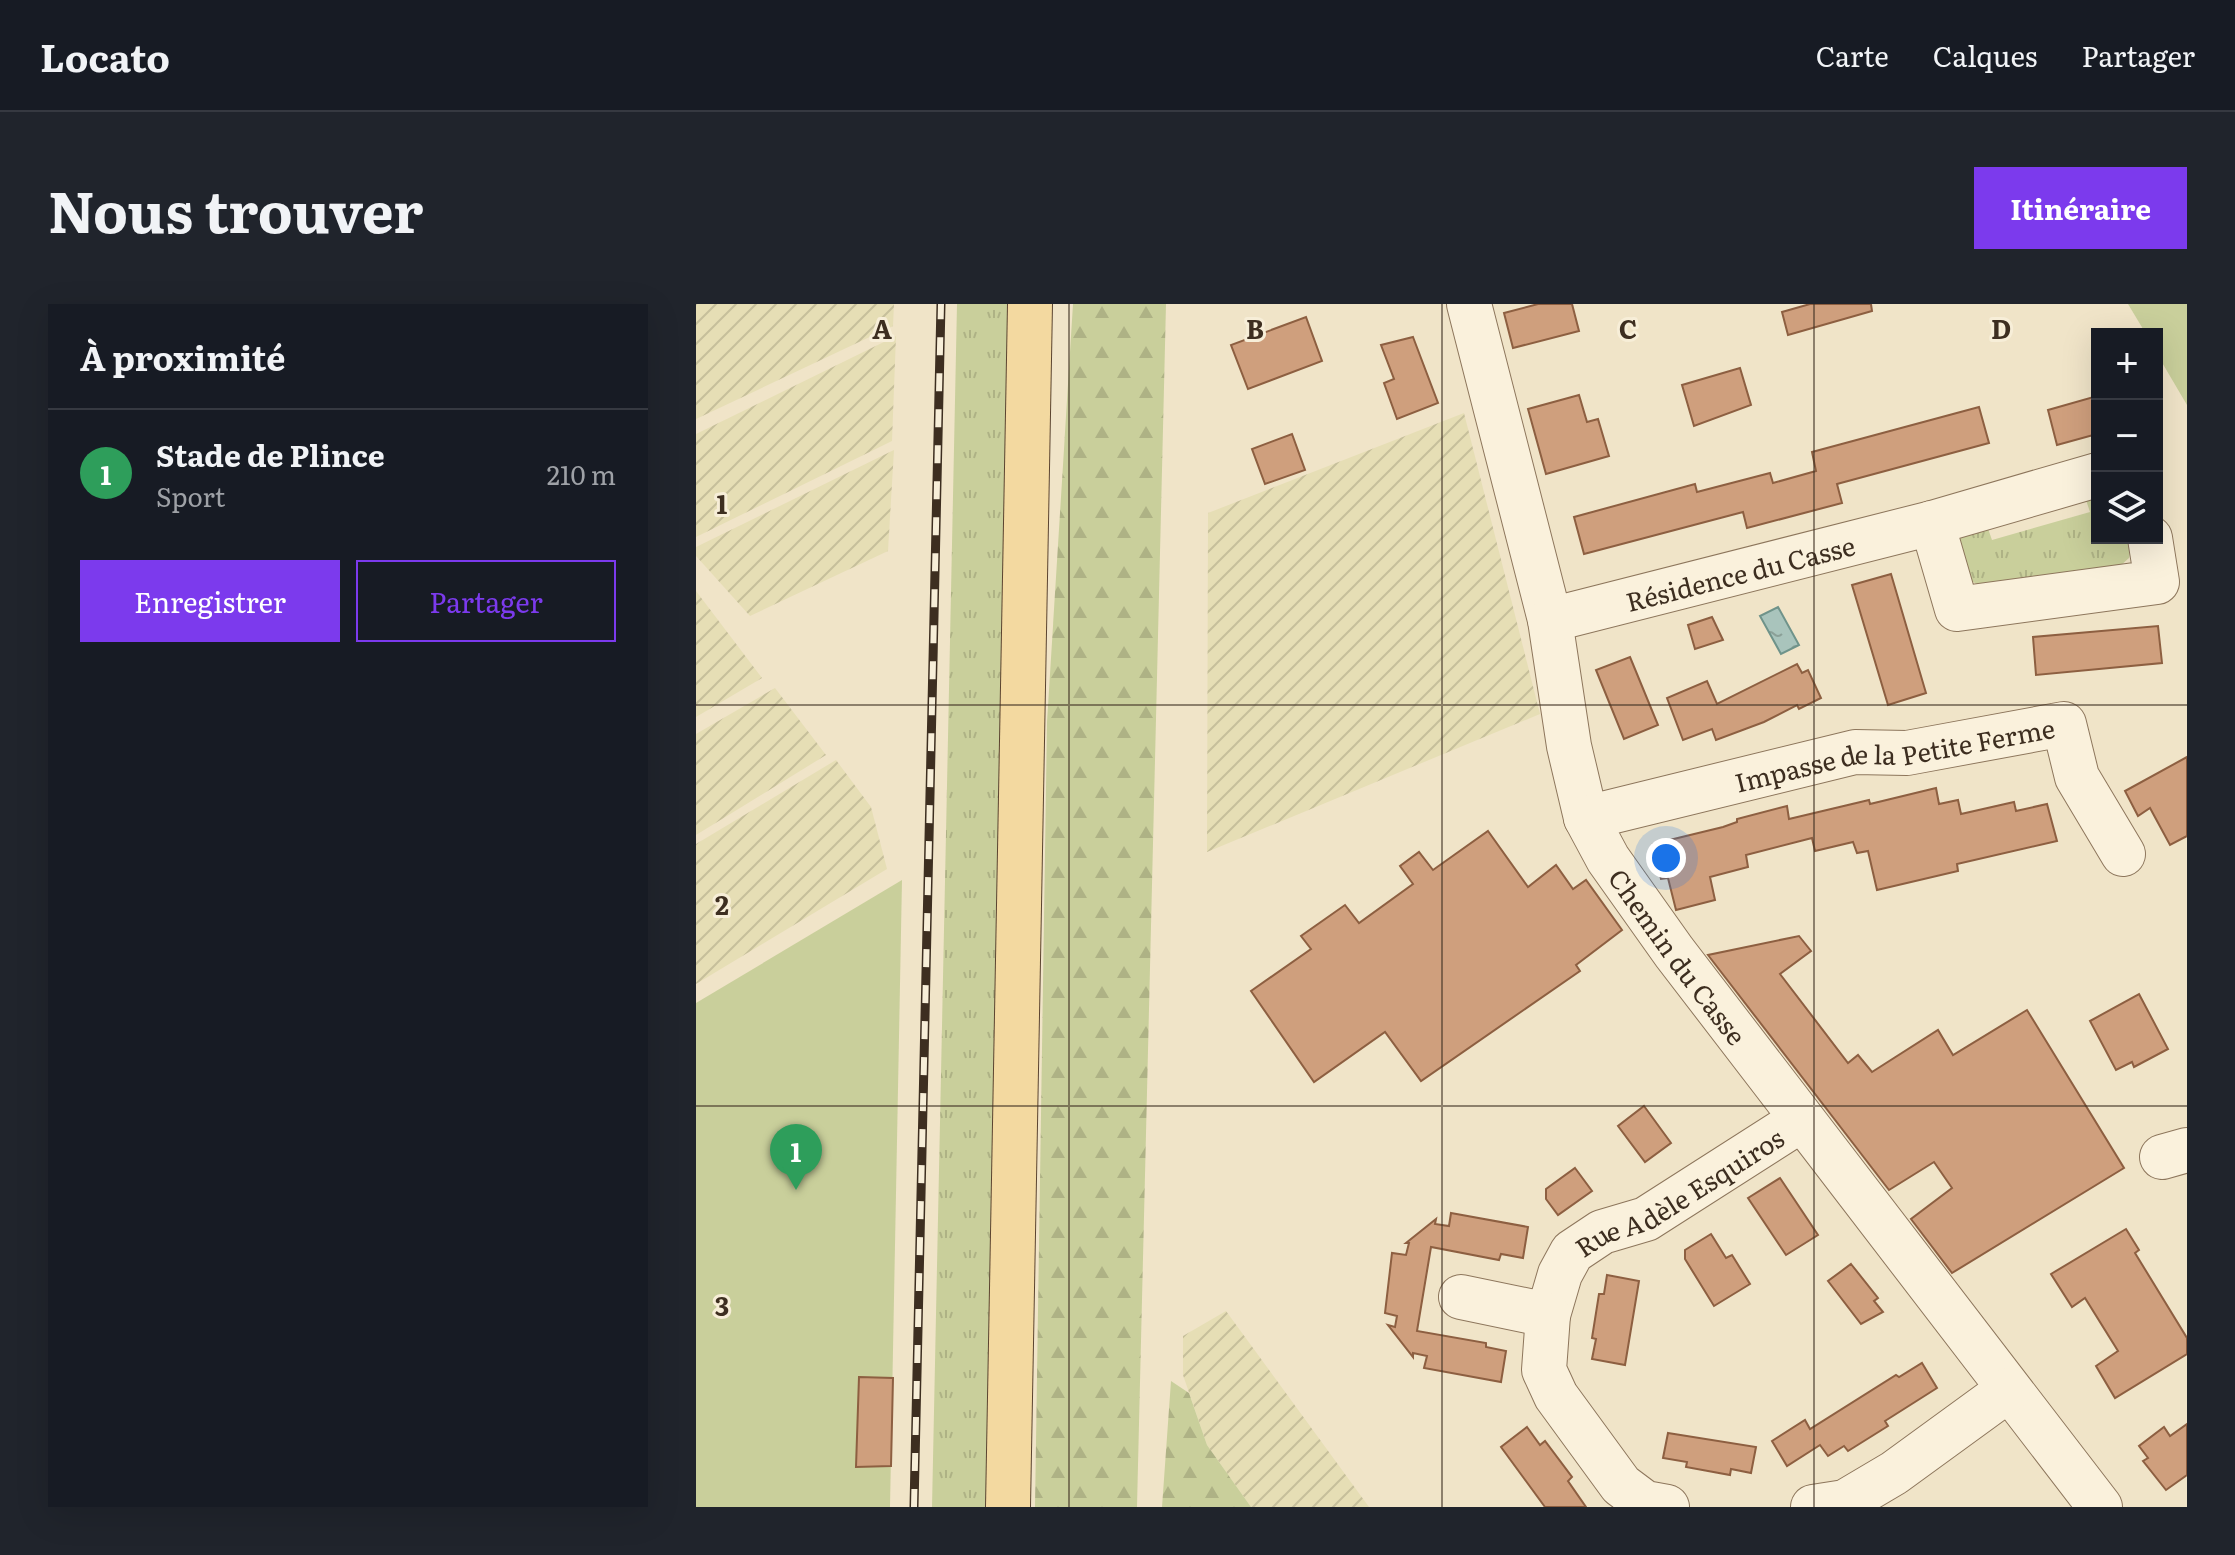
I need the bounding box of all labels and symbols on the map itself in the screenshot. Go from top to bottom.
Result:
text: A [872,308,892,347]
text: B [1246,308,1264,347]
text: C [1619,308,1637,347]
text: D [1991,308,2011,347]
text: 1 [717,483,728,522]
street label: Résidence du Casse [1621,524,1859,620]
street label: Impasse de la Petite Ferme [1730,707,2058,800]
your location [1646,838,1686,878]
street label: Chemin du Casse [1601,860,1757,1052]
text: 2 [715,884,729,923]
street label: Rue Adèle Esquiros [1566,1117,1791,1265]
pin: 1 [770,1124,822,1190]
text: 3 [715,1285,729,1324]

